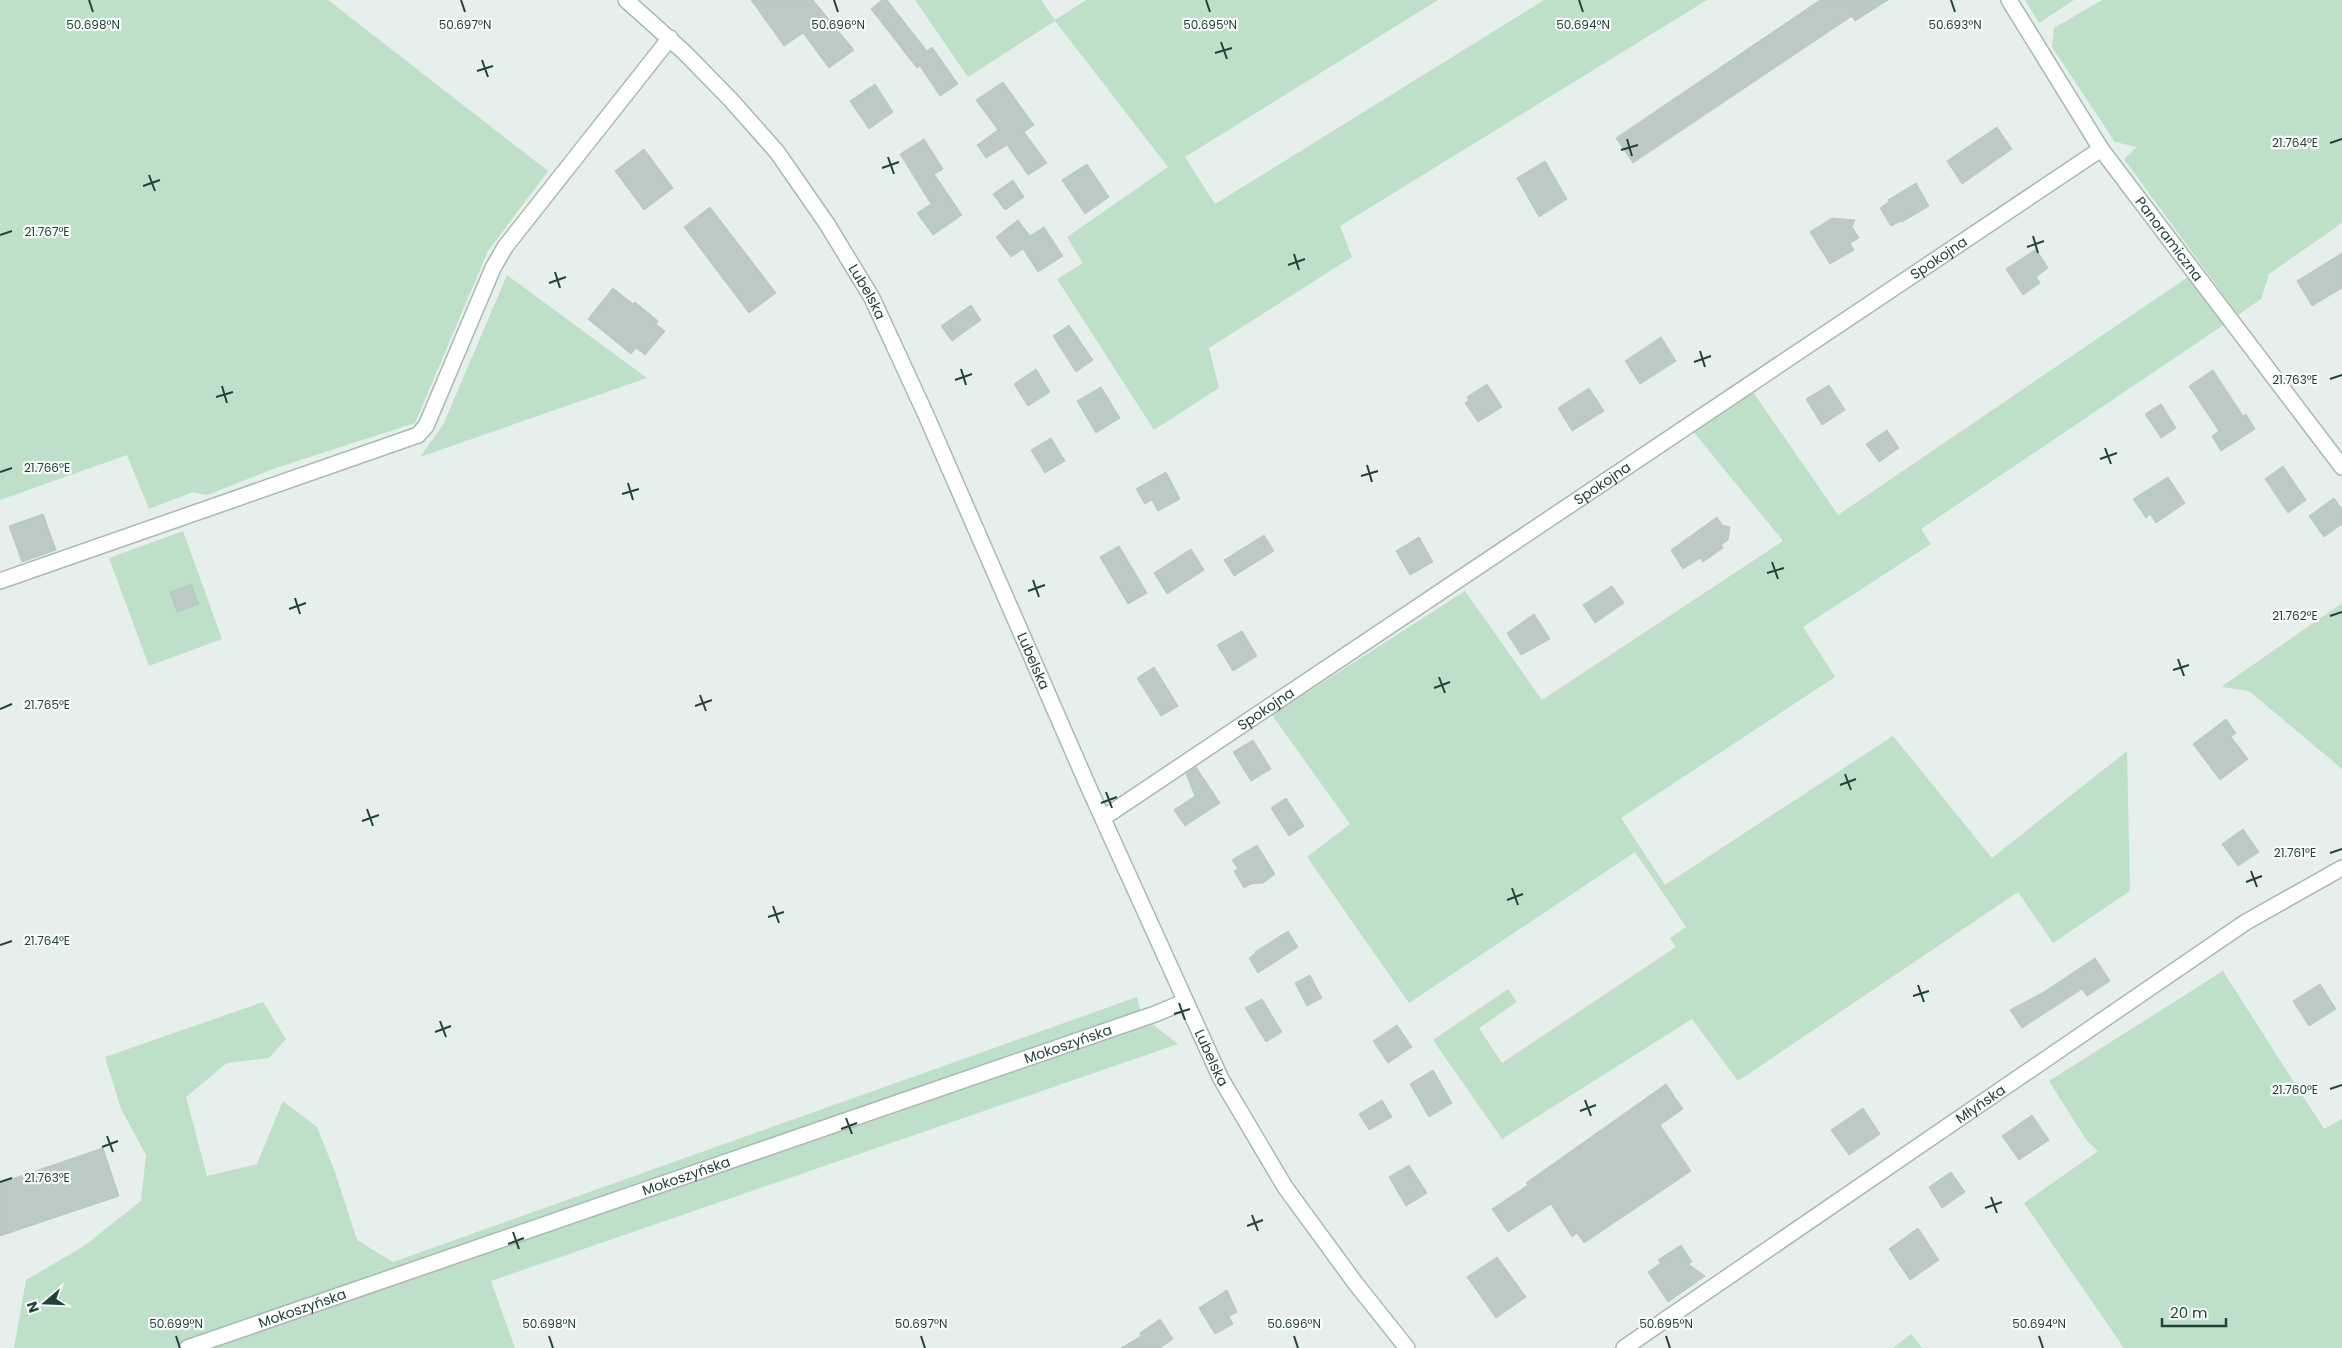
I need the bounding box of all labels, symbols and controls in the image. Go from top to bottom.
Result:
text: 50.698°N [66,16,120,33]
text: 50.697°N [439,16,491,33]
text: 50.696°N [811,16,865,33]
text: 50.695°N [1183,16,1237,33]
text: 50.694°N [1556,16,1610,33]
text: 50.693°N [1928,16,1982,33]
text: 21.764°E [2272,134,2318,151]
street label: Panoramiczna [2131,193,2208,285]
text: 21.767°E [24,223,70,240]
street label: Spokojna [1906,232,1971,284]
street label: Lubelska [844,260,891,323]
text: 21.763°E [2272,371,2318,388]
street label: Spokojna [1570,457,1635,510]
text: 21.766°E [24,459,70,476]
text: 21.762°E [2272,607,2318,624]
street label: Lubelska [1012,629,1055,693]
street label: Spokojna [1233,683,1298,735]
text: 21.765°E [24,696,70,713]
text: 21.761°E [2274,844,2316,861]
text: 21.764°E [24,932,70,949]
street label: Mokoszyńska [1021,1020,1115,1068]
street label: Lubelska [1190,1026,1233,1090]
street label: Młyńska [1951,1080,2009,1128]
text: 21.760°E [2272,1081,2318,1098]
street label: Mokoszyńska [639,1151,733,1200]
text: 21.763°E [24,1169,70,1186]
north arrow [20,1278,70,1328]
street label: Mokoszyńska [256,1284,349,1333]
scale bar [2162,1296,2226,1328]
text: N [22,1299,44,1315]
text: 20 m [2170,1302,2208,1323]
text: 50.699°N [149,1315,203,1332]
text: 50.698°N [522,1315,576,1332]
text: 50.697°N [895,1315,947,1332]
text: 50.696°N [1267,1315,1321,1332]
text: 50.695°N [1639,1315,1693,1332]
text: 50.694°N [2012,1315,2066,1332]

